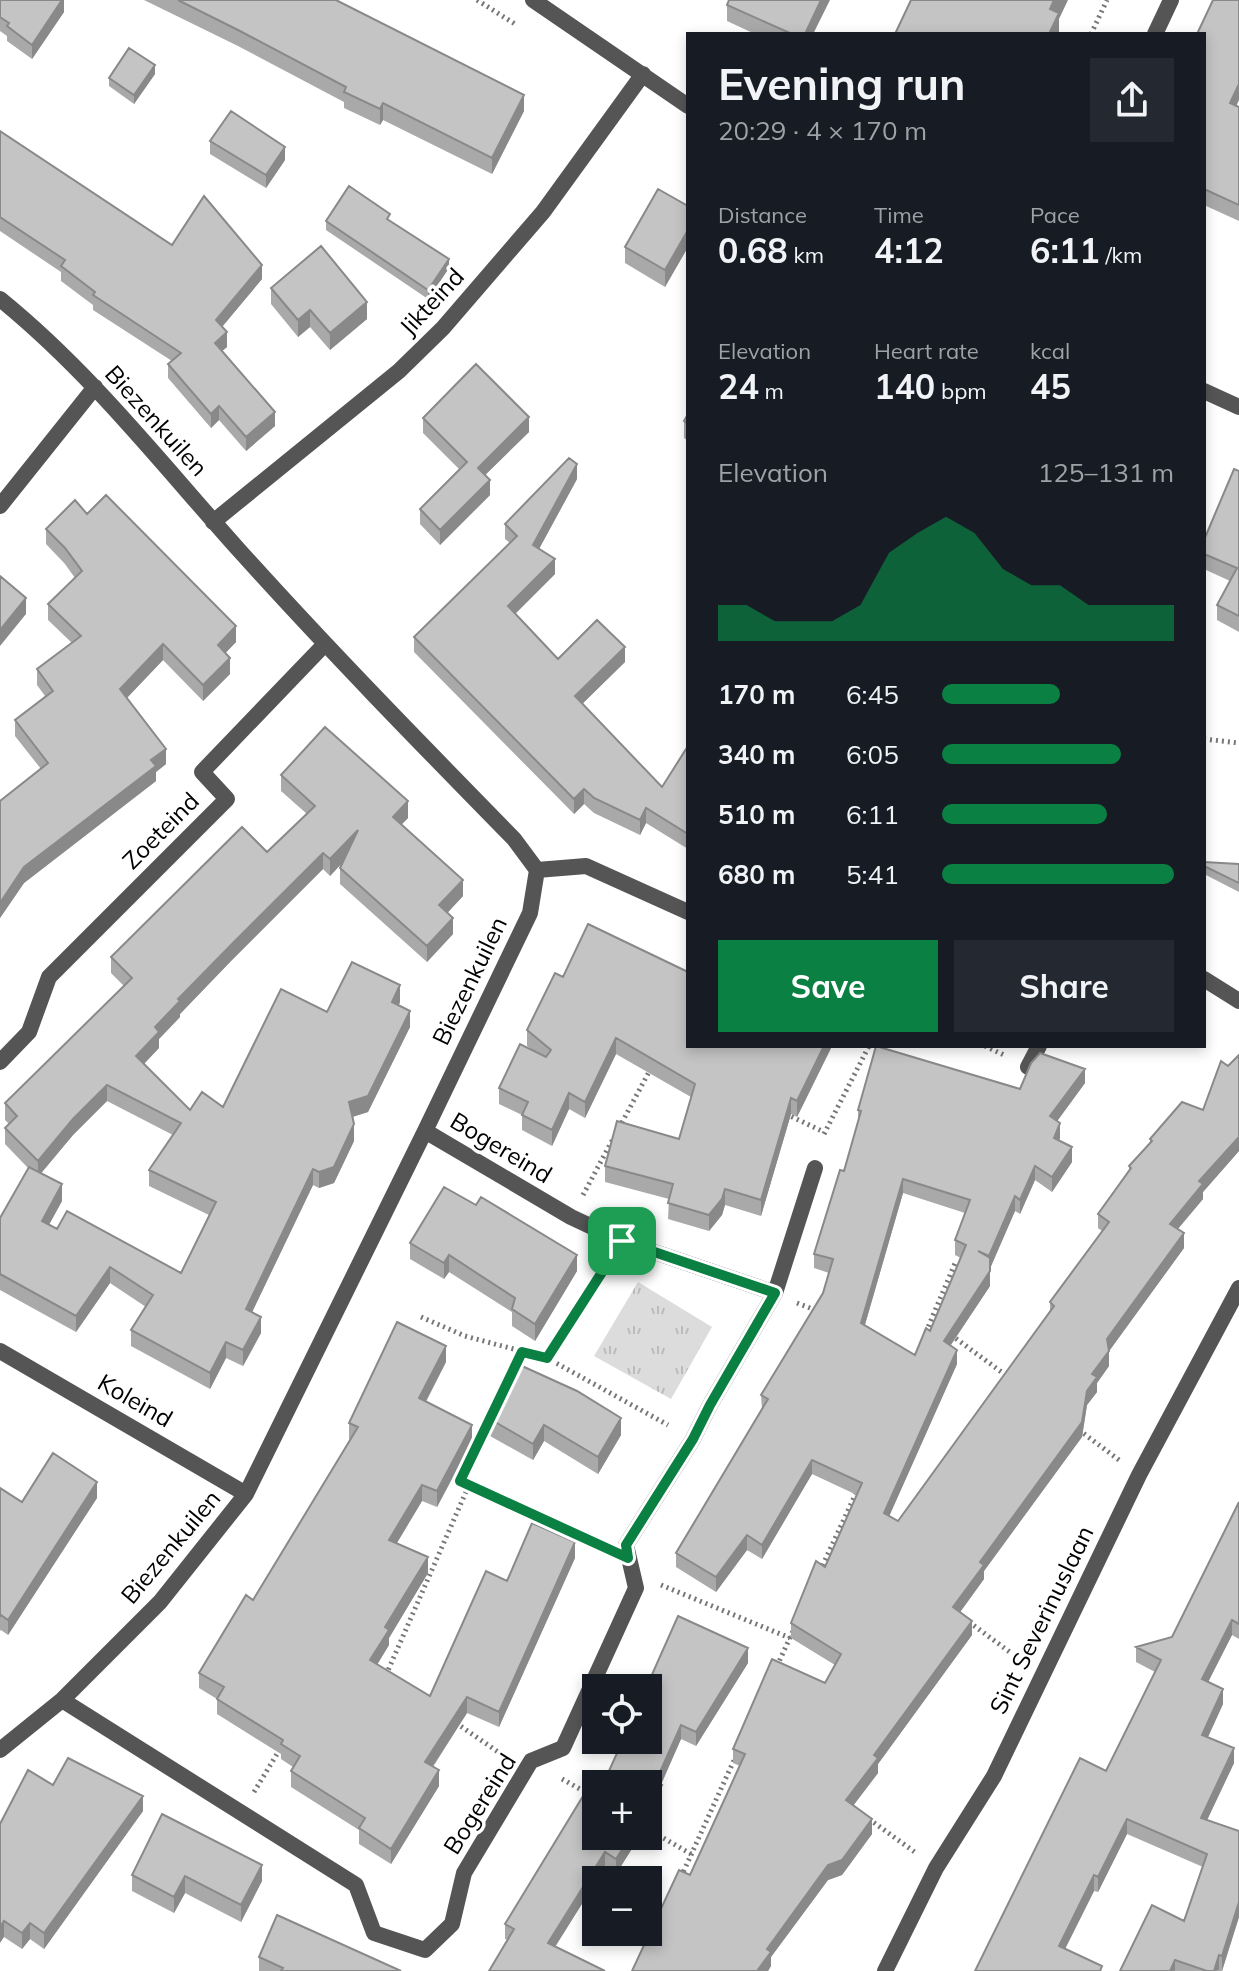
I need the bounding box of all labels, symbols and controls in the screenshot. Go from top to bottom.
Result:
text: Evening run [718,56,965,111]
button: share [1090,58,1174,142]
text: 20:29 · 4 × 170 m [718,114,927,147]
text: Distance [718,201,807,229]
text: Time [874,201,924,229]
text: Pace [1030,201,1080,229]
text: 0.68 [718,229,788,272]
text: 4:12 [874,229,944,272]
text: 6:11 [1030,229,1100,272]
text: km [788,241,824,269]
text: /km [1100,241,1142,269]
street label: Jikteind [393,261,470,341]
text: Elevation [718,337,811,365]
text: Heart rate [874,337,979,365]
text: kcal [1030,337,1070,365]
street label: Biezenkuilen [99,359,214,482]
text: 24 [718,365,759,408]
text: 140 [874,365,935,408]
text: 45 [1030,365,1071,408]
text: m [759,377,784,405]
text: bpm [935,377,987,405]
text: Elevation [718,456,828,489]
text: 125–131 m [1038,456,1174,489]
text: 170 m [718,678,795,711]
text: 6:45 [846,678,899,711]
text: 340 m [718,738,795,771]
text: 6:05 [846,738,899,771]
street label: Zoeteind [116,786,205,875]
text: 510 m [718,798,795,831]
text: 6:11 [846,798,899,831]
text: 680 m [718,858,795,891]
text: 5:41 [846,858,899,891]
street label: Biezenkuilen [425,911,513,1050]
button: Save [718,940,938,1032]
button: Share [954,940,1174,1032]
street label: Bogereind [445,1105,558,1189]
pin [588,1207,656,1275]
icon: arrive [600,1219,644,1263]
street label: Koleind [93,1367,178,1434]
street label: Biezenkuilen [114,1483,226,1609]
street label: Sint Severinuslaan [983,1521,1100,1719]
map controls [582,1674,662,1946]
button: locate [582,1674,662,1754]
street label: Bogereind [436,1747,522,1859]
button: + [582,1770,662,1850]
button: − [582,1866,662,1946]

